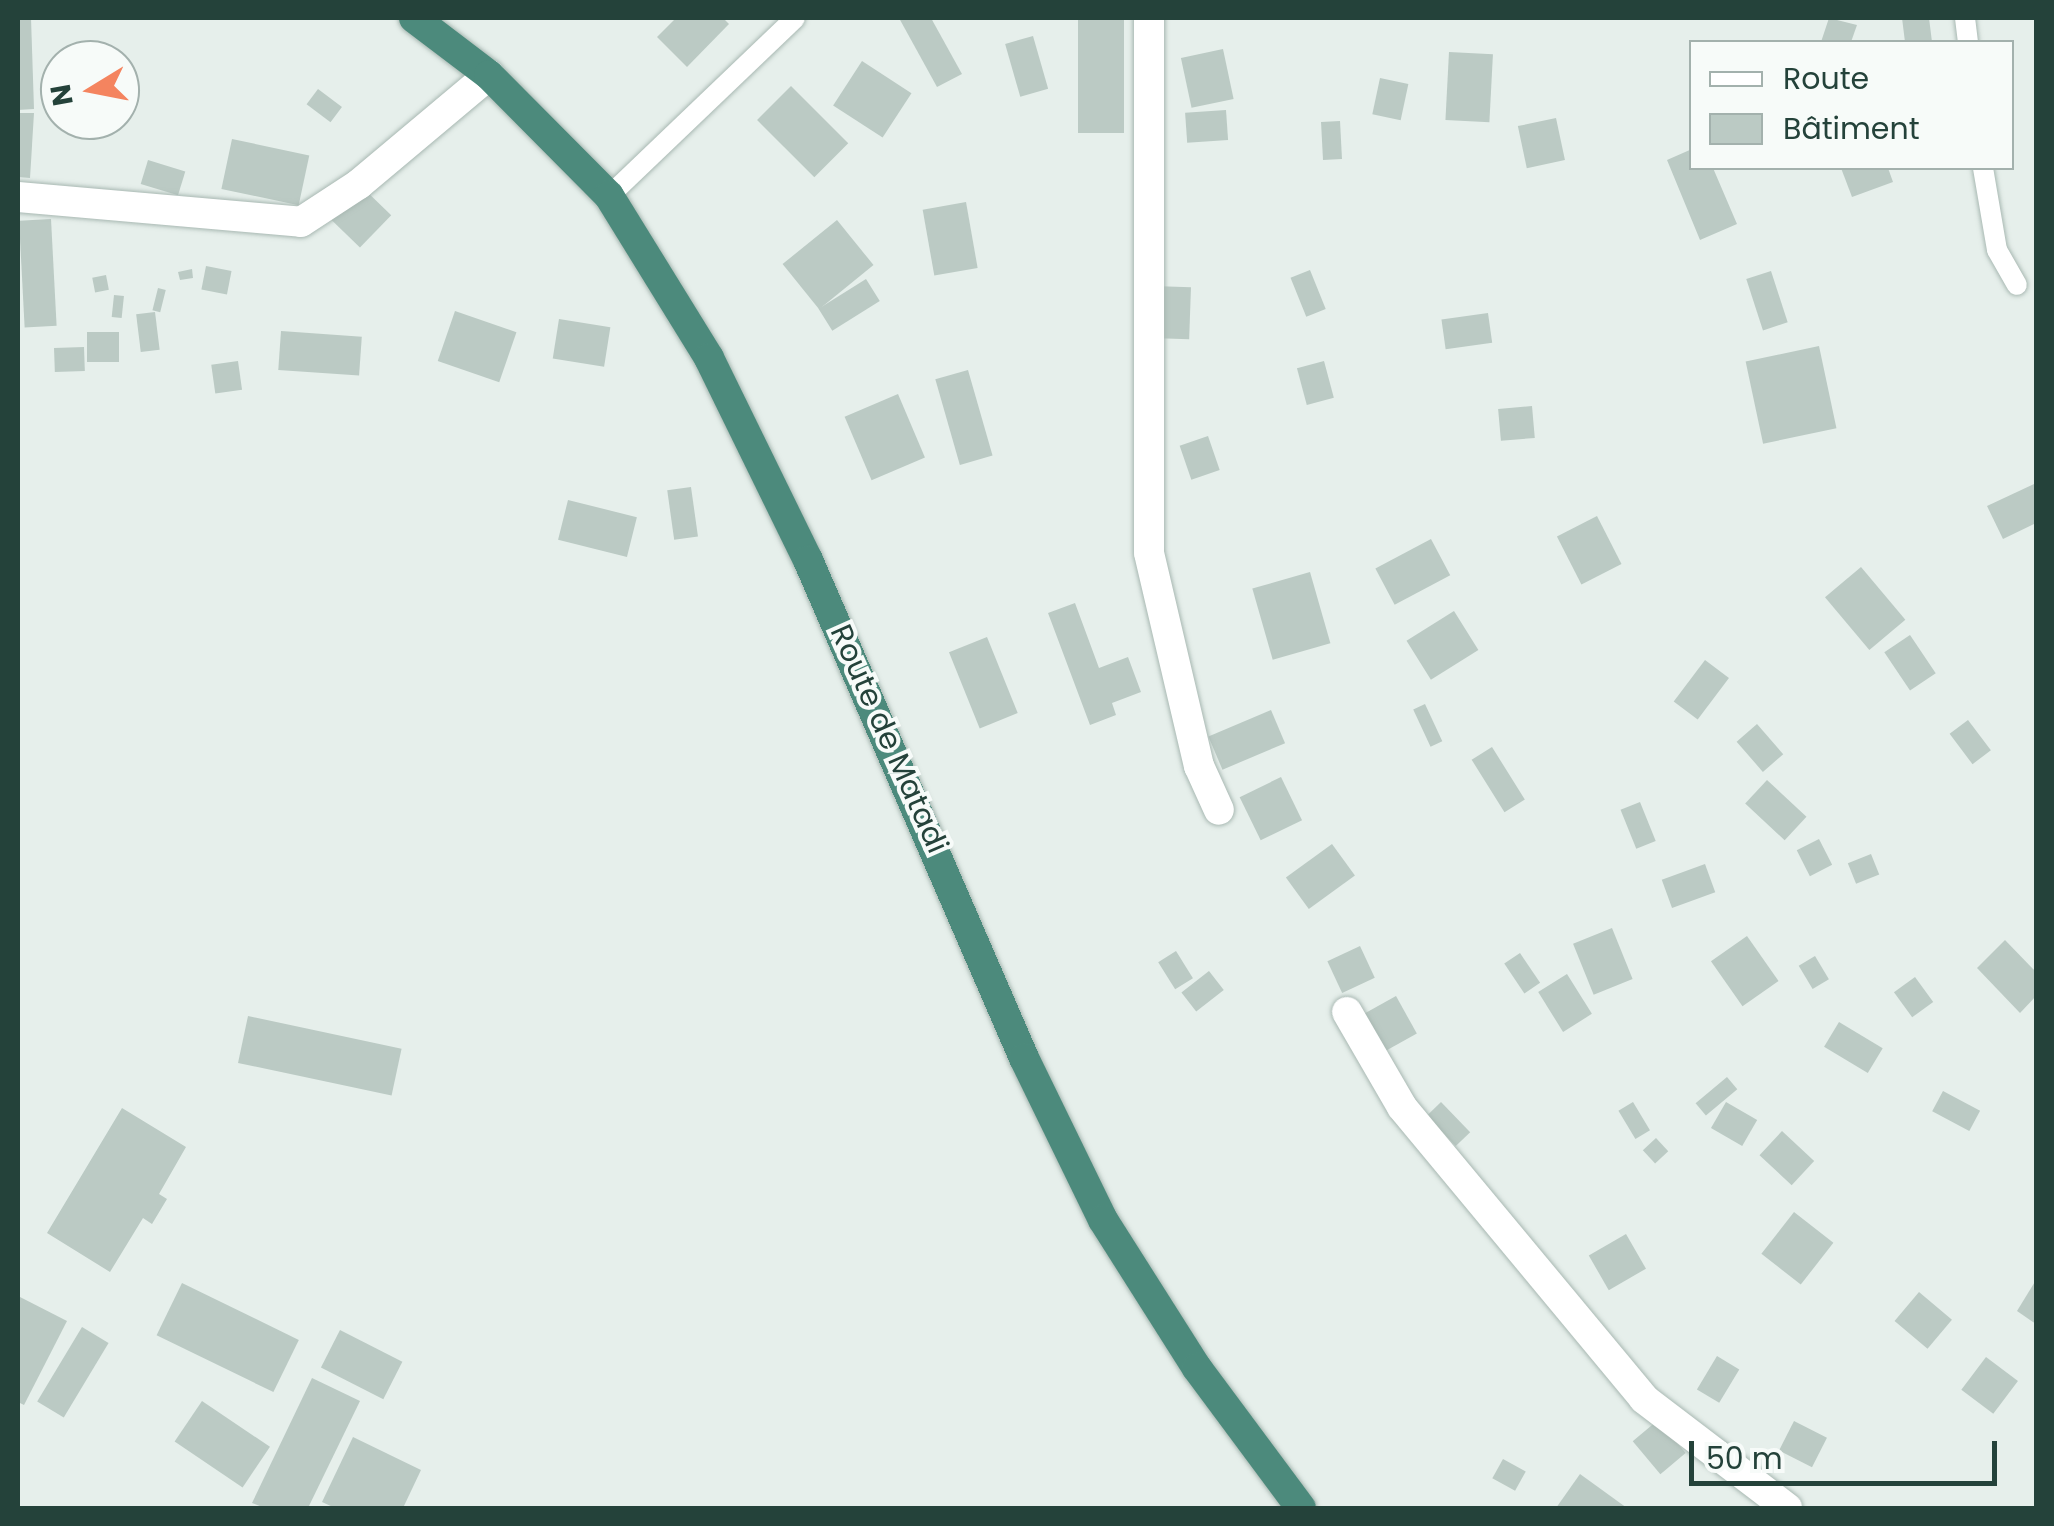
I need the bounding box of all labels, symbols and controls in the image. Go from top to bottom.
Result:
north arrow [40,40,140,140]
legend [1689,40,2014,170]
text: Route [1783,57,1869,100]
text: N [41,81,83,109]
text: Bâtiment [1783,107,1920,150]
street label: Route de Matadi [823,619,955,859]
scale bar [1694,1421,2002,1483]
text: 50 m [1706,1437,1783,1480]

